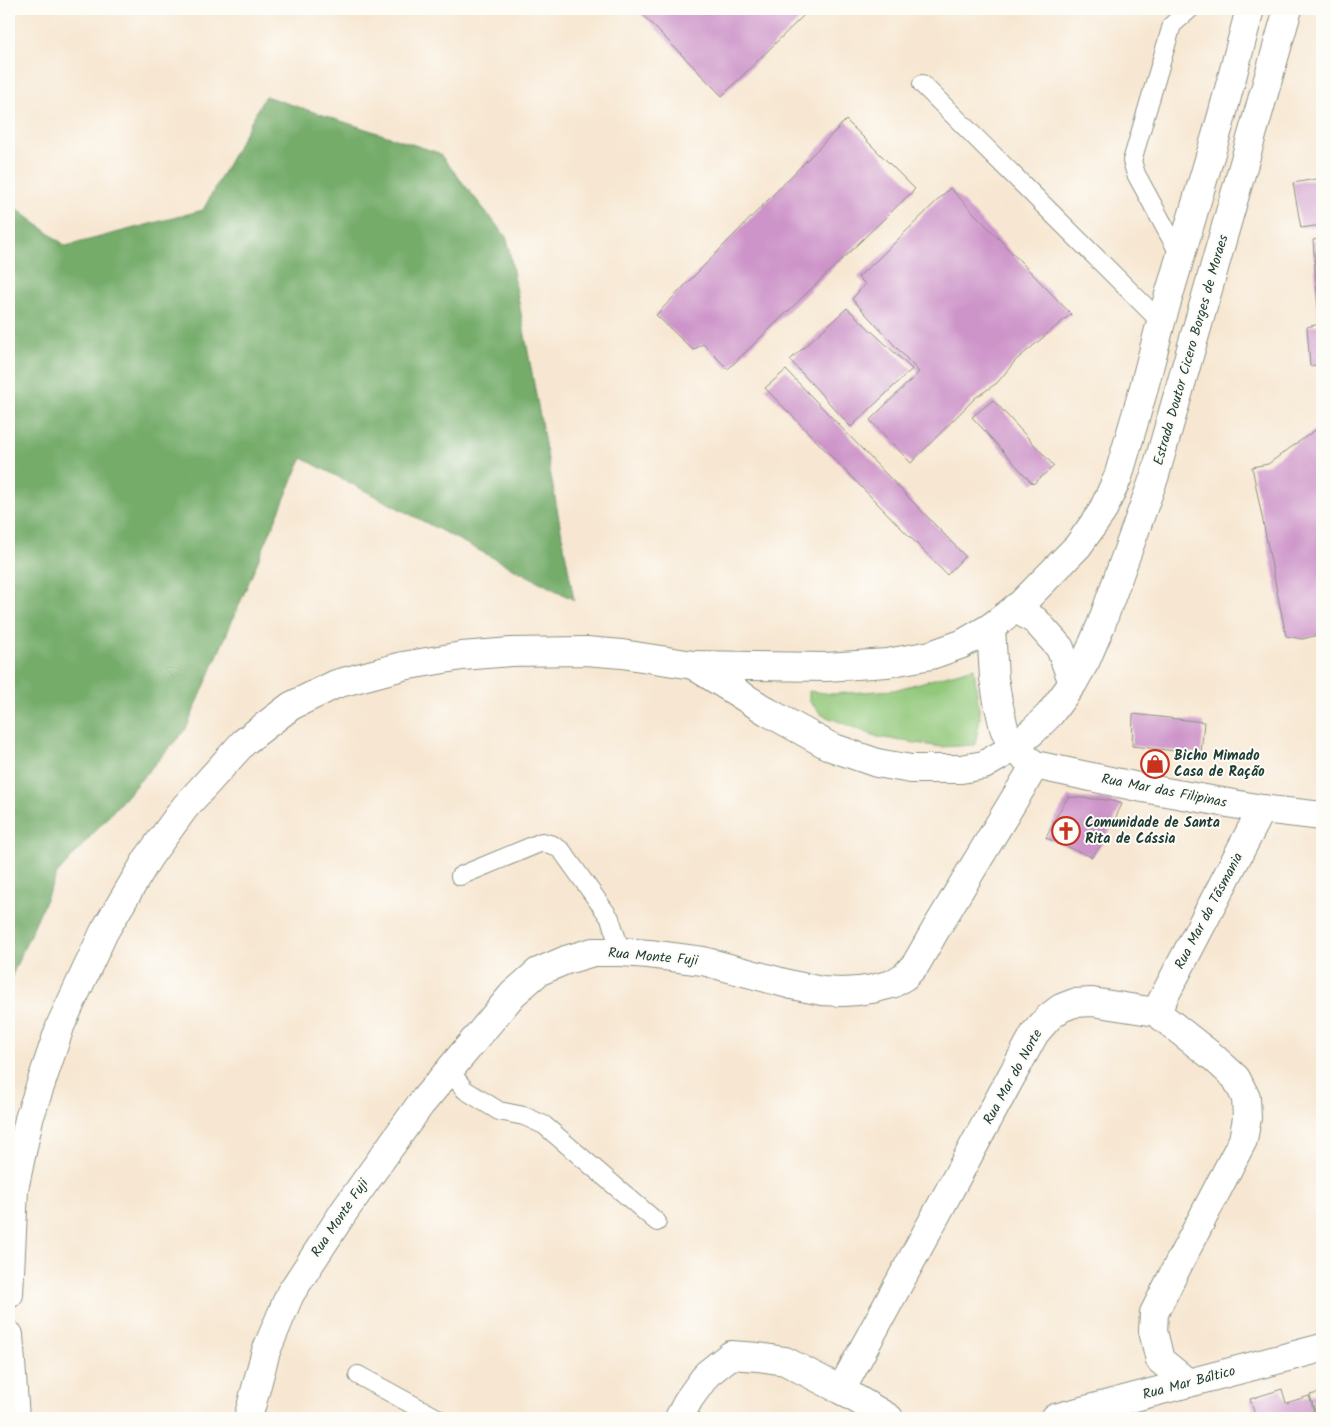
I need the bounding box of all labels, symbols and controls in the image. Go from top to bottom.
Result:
street label: Estrada Doutor Cicero Borges de Moraes [1147,232,1235,468]
place label: Bicho Mimado Casa de Ração [1174,745,1265,783]
shop icon: Bicho Mimado Casa de Ração [1140,749,1170,779]
street label: Rua Mar das Filipinas [1099,768,1229,814]
place label: Comunidade de Santa Rita de Cássia [1085,812,1220,850]
church icon: Comunidade de Santa Rita de Cássia [1051,816,1081,846]
street label: Rua Mar da Tãsmania [1169,849,1249,973]
street label: Rua Monte Fuji [607,942,700,972]
street label: Rua Mar do Norte [978,1025,1049,1129]
street label: Rua Monte Fuji [306,1174,375,1262]
street label: Rua Mar Báltico [1140,1360,1238,1406]

